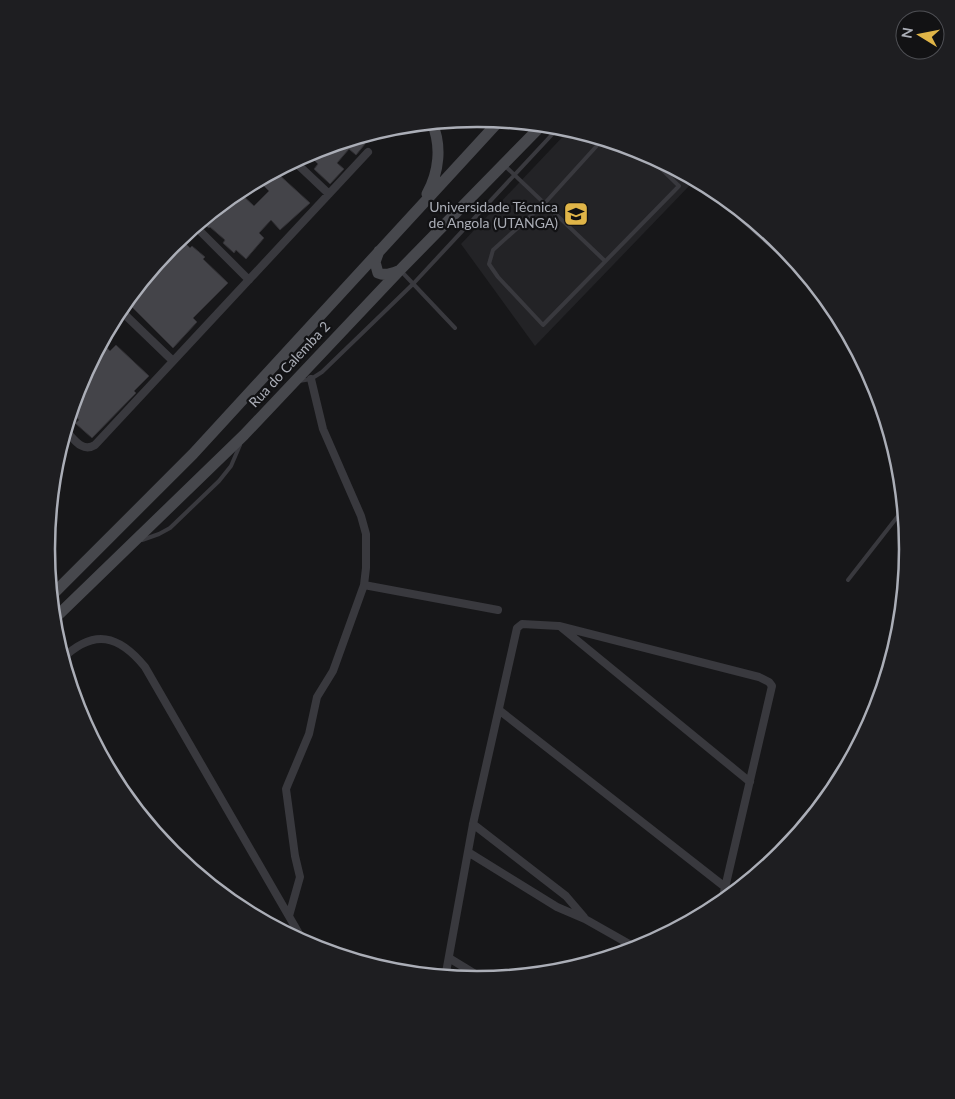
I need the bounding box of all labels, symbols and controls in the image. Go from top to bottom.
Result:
north arrow [895,10,945,60]
text: N [897,26,916,39]
place label: Universidade Técnica de Angola (UTANGA) [429,198,558,231]
school or university icon: Universidade Técnica de Angola (UTANGA) [563,201,589,227]
street label: Rua do Calemba 2 [245,318,333,410]

